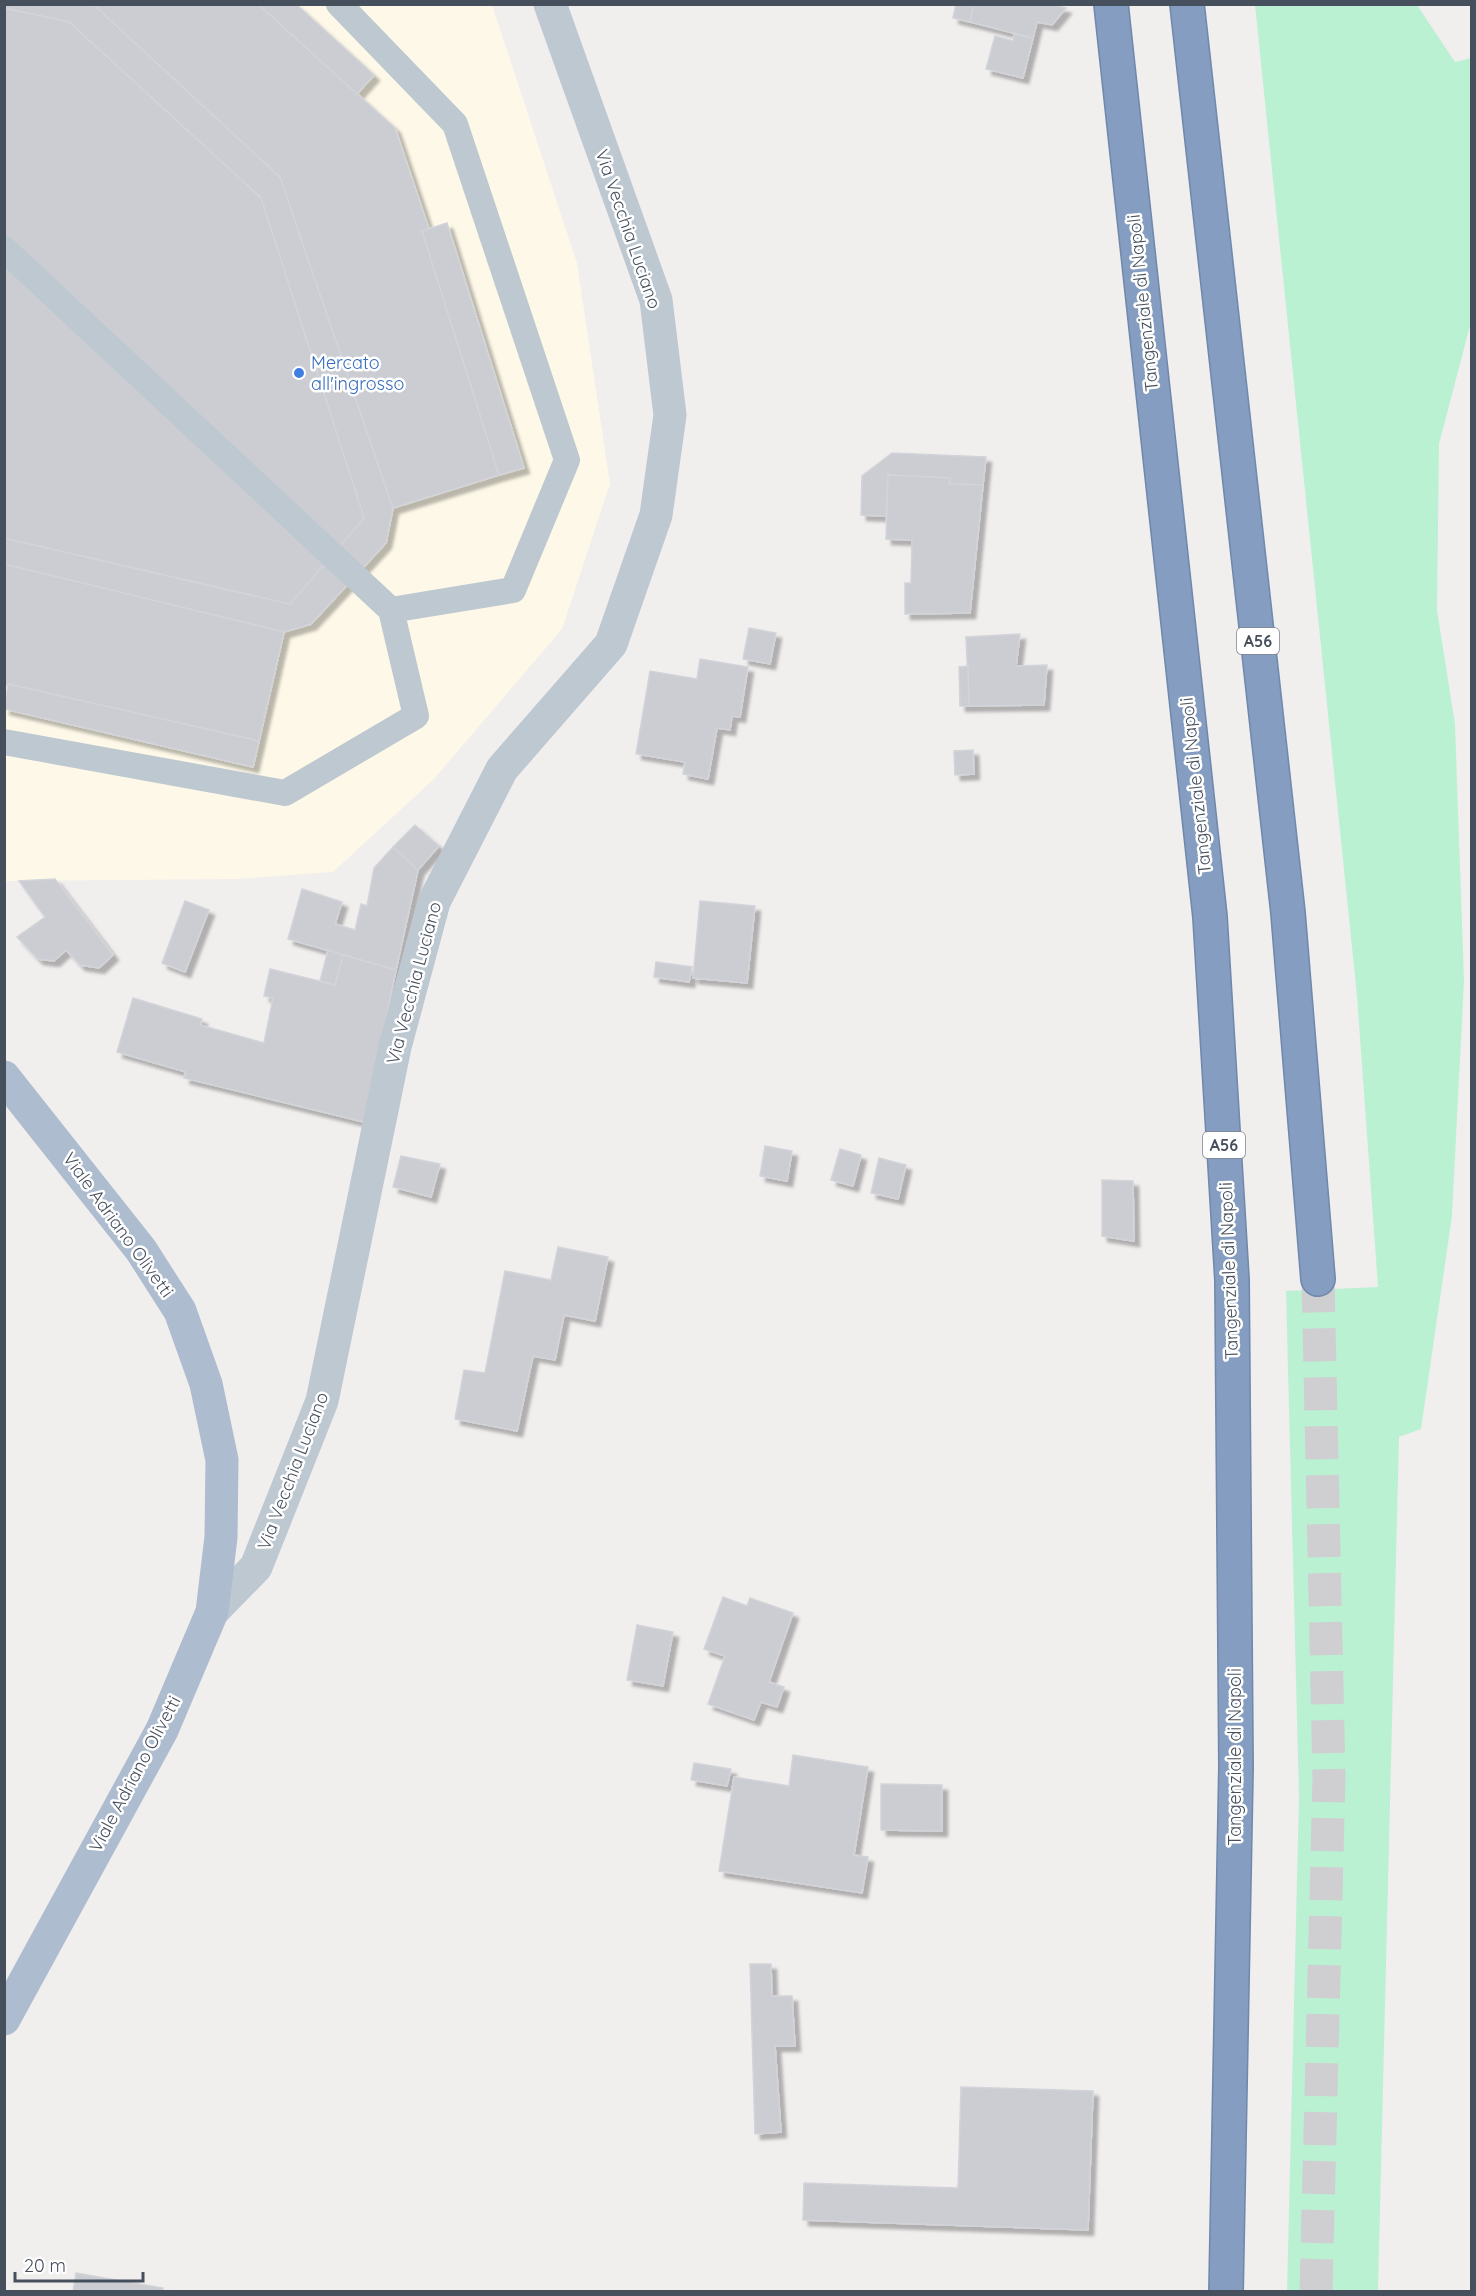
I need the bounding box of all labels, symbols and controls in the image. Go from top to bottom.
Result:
street label: Via Vecchia Luciano [590,146,667,312]
street label: Tangenziale di Napoli [1122,213,1163,393]
place label: Mercato all'ingrosso [311,351,404,395]
marker: Mercato all'ingrosso [292,366,306,380]
road number: A56 [1237,628,1279,654]
street label: Tangenziale di Napoli [1175,696,1216,876]
street label: Via Vecchia Luciano [381,899,446,1067]
road number: A56 [1203,1132,1245,1158]
street label: Viale Adriano Olivetti [58,1148,179,1302]
street label: Tangenziale di Napoli [1214,1182,1243,1360]
street label: Via Vecchia Luciano [252,1389,333,1553]
street label: Tangenziale di Napoli [1223,1668,1246,1846]
street label: Viale Adriano Olivetti [84,1692,185,1856]
scale bar [15,2245,142,2283]
text: 20 m [24,2254,66,2277]

